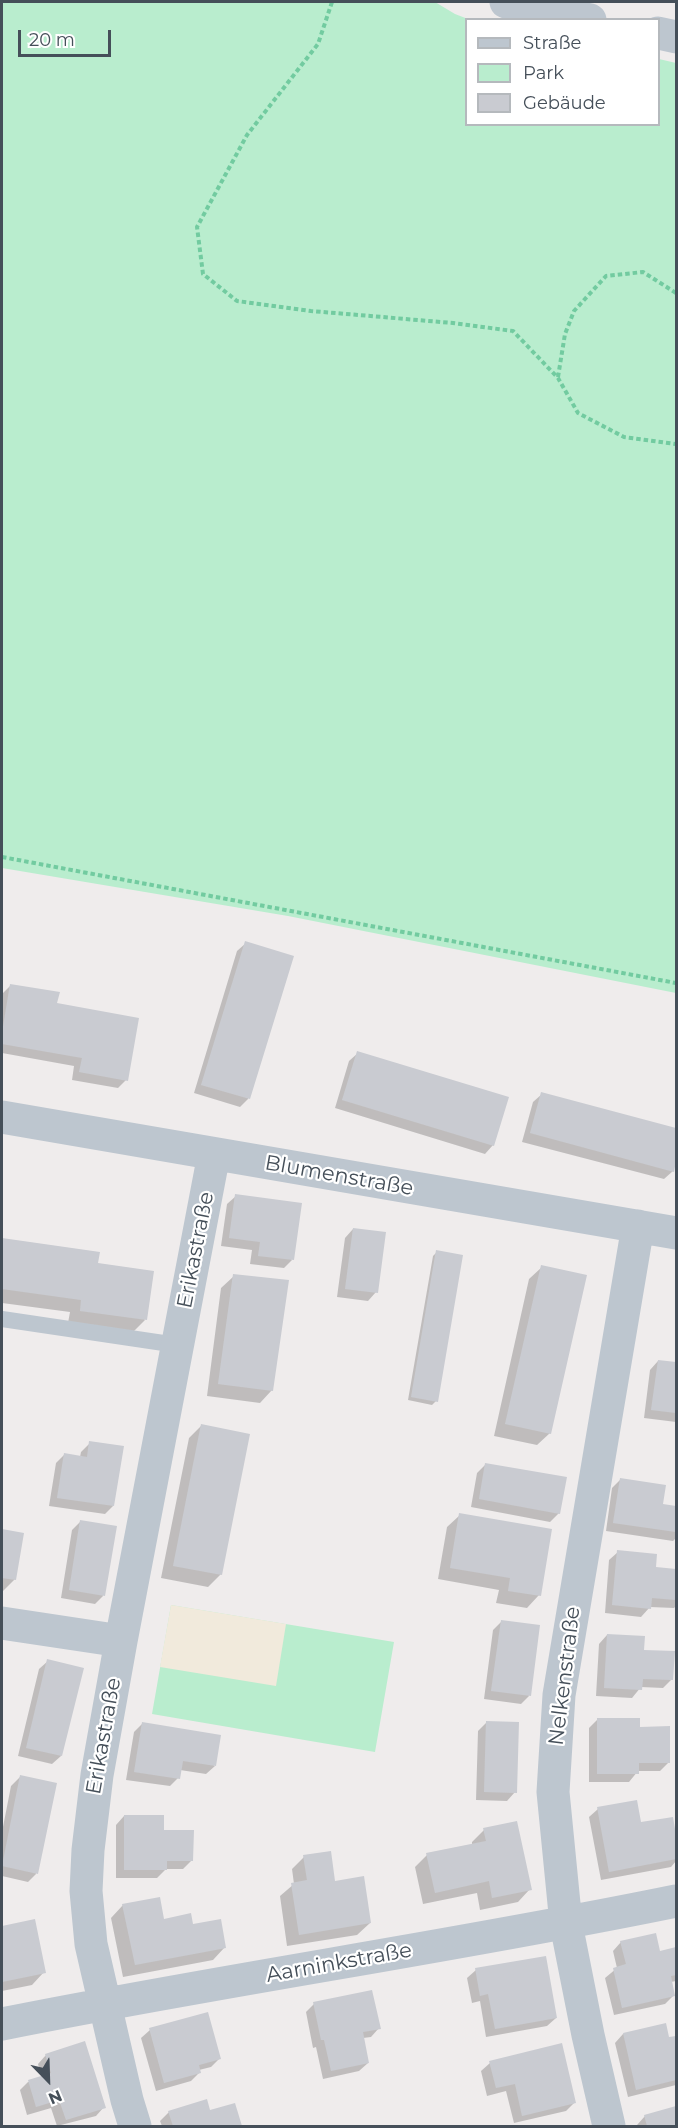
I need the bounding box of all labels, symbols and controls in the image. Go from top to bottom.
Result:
scale bar [21,18,114,56]
legend [465,18,660,126]
text: 20 m [29,29,75,51]
text: Straße [523,32,581,54]
text: Park [523,62,564,84]
text: Gebäude [523,92,606,114]
street label: Blumenstraße [263,1151,415,1201]
street label: Erikastraße [172,1190,220,1310]
street label: Nelkenstraße [544,1605,586,1747]
street label: Erikastraße [81,1676,127,1796]
street label: Aarninkstraße [264,1938,414,1988]
north arrow [18,2050,78,2110]
text: N [46,2086,65,2108]

